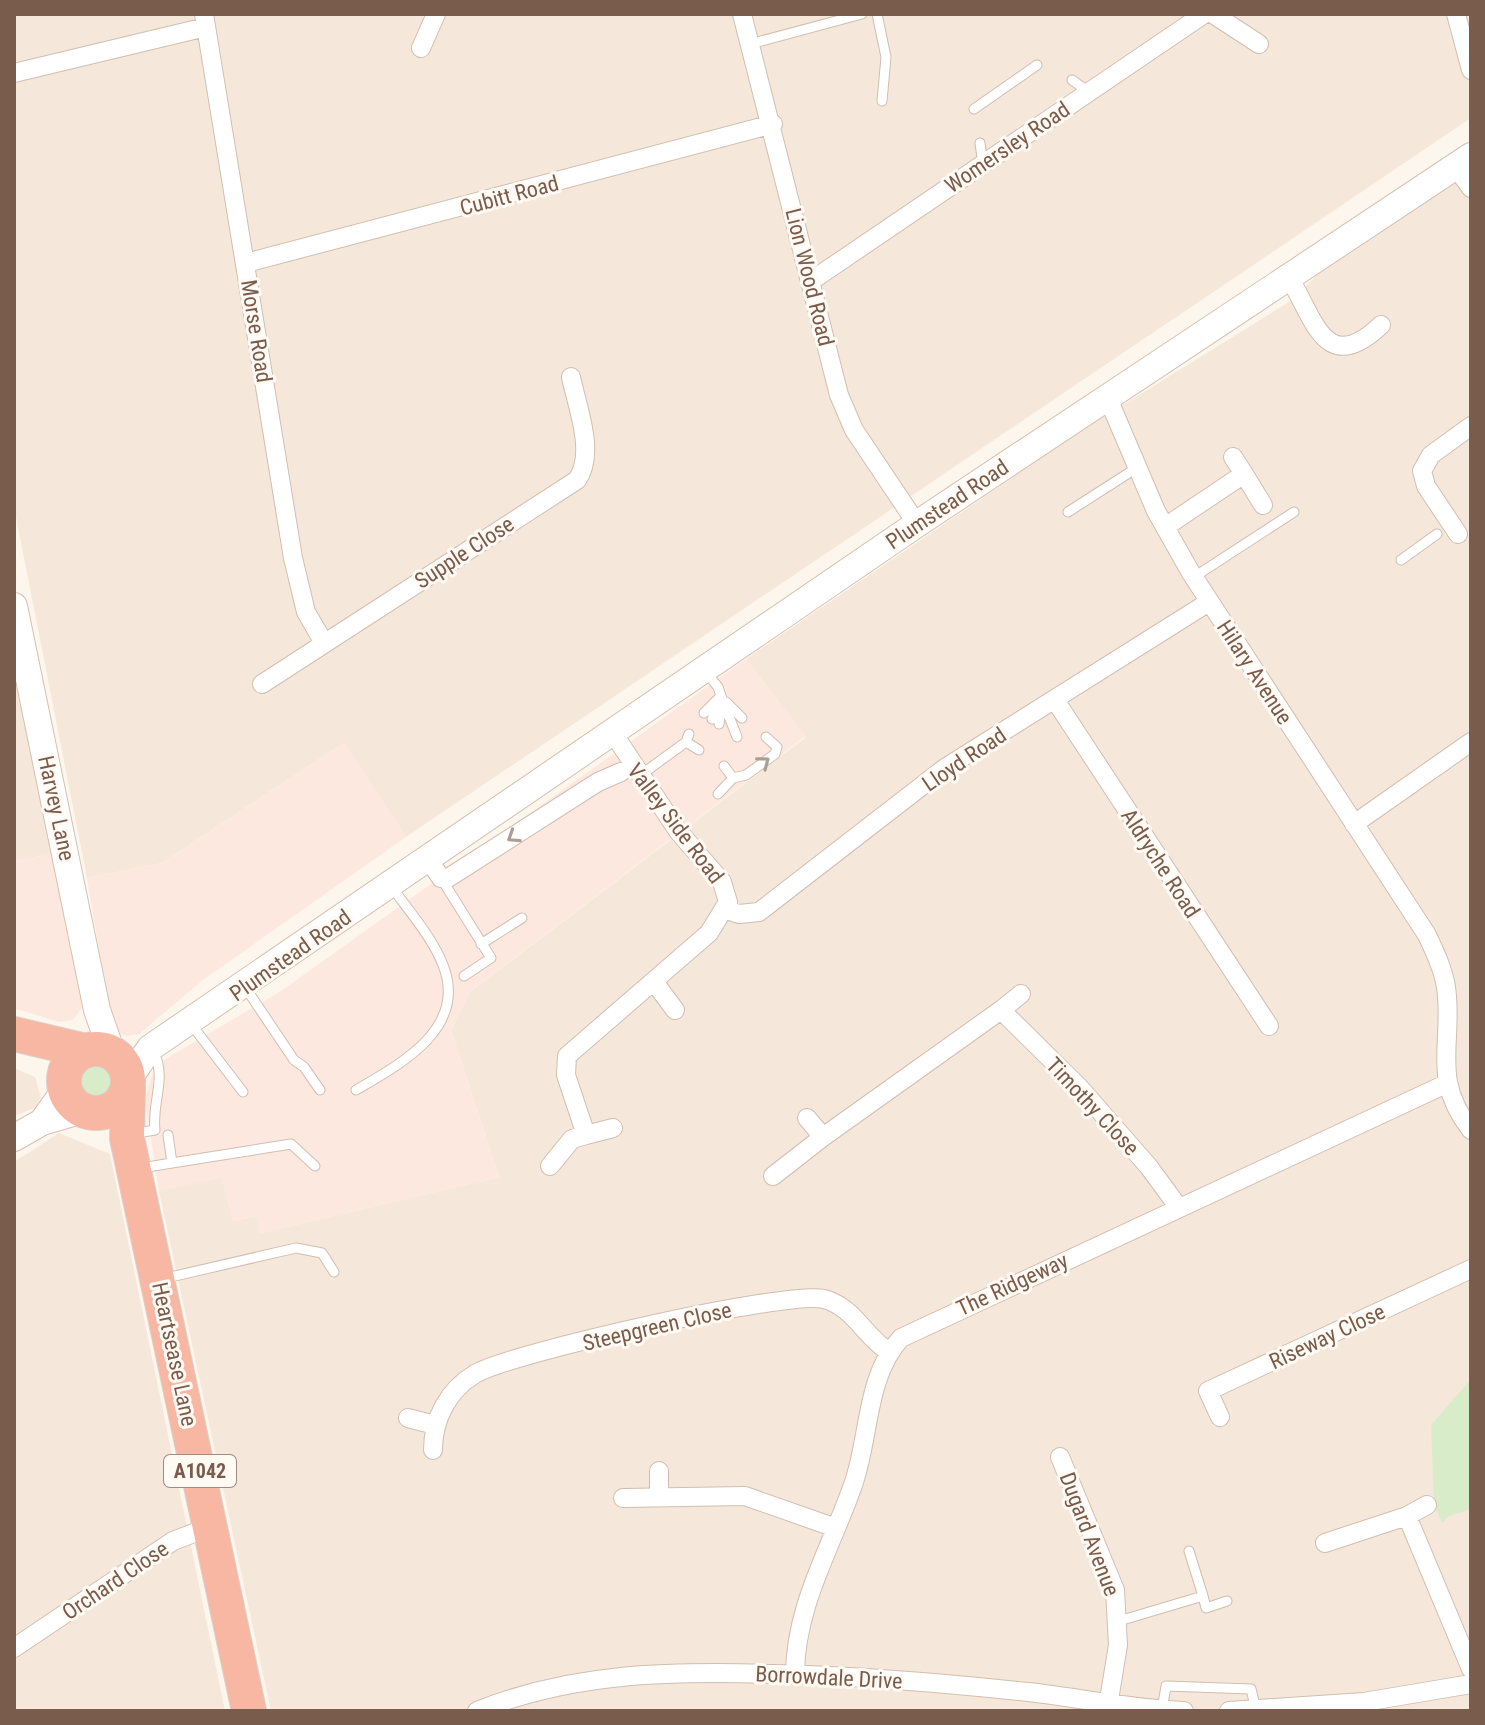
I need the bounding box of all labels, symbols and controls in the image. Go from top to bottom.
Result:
street label: Womersley Road [940,97,1074,198]
street label: Cubitt Road [457,170,561,221]
street label: Lion Wood Road [780,206,839,349]
street label: Morse Road [236,278,277,384]
street label: Plumstead Road [881,454,1013,554]
street label: Supple Close [410,511,518,594]
street label: Hilary Avenue [1212,616,1297,729]
street label: Lloyd Road [918,722,1011,796]
street label: Harvey Lane [33,753,80,863]
one-way arrow [755,757,770,771]
street label: Valley Side Road [622,758,729,888]
street label: Aldryche Road [1116,804,1205,922]
one-way arrow [507,827,521,842]
street label: Plumstead Road [225,904,356,1006]
street label: Timothy Close [1041,1052,1144,1160]
street label: The Ridgeway [953,1248,1072,1321]
street label: Heartsease Lane [147,1280,202,1428]
street label: Steepgreen Close [580,1297,734,1356]
street label: Riseway Close [1265,1299,1389,1374]
road number: A1042 [164,1455,236,1487]
street label: Dugard Avenue [1054,1469,1125,1600]
street label: Orchard Close [58,1536,173,1625]
street label: Borrowdale Drive [755,1661,903,1694]

